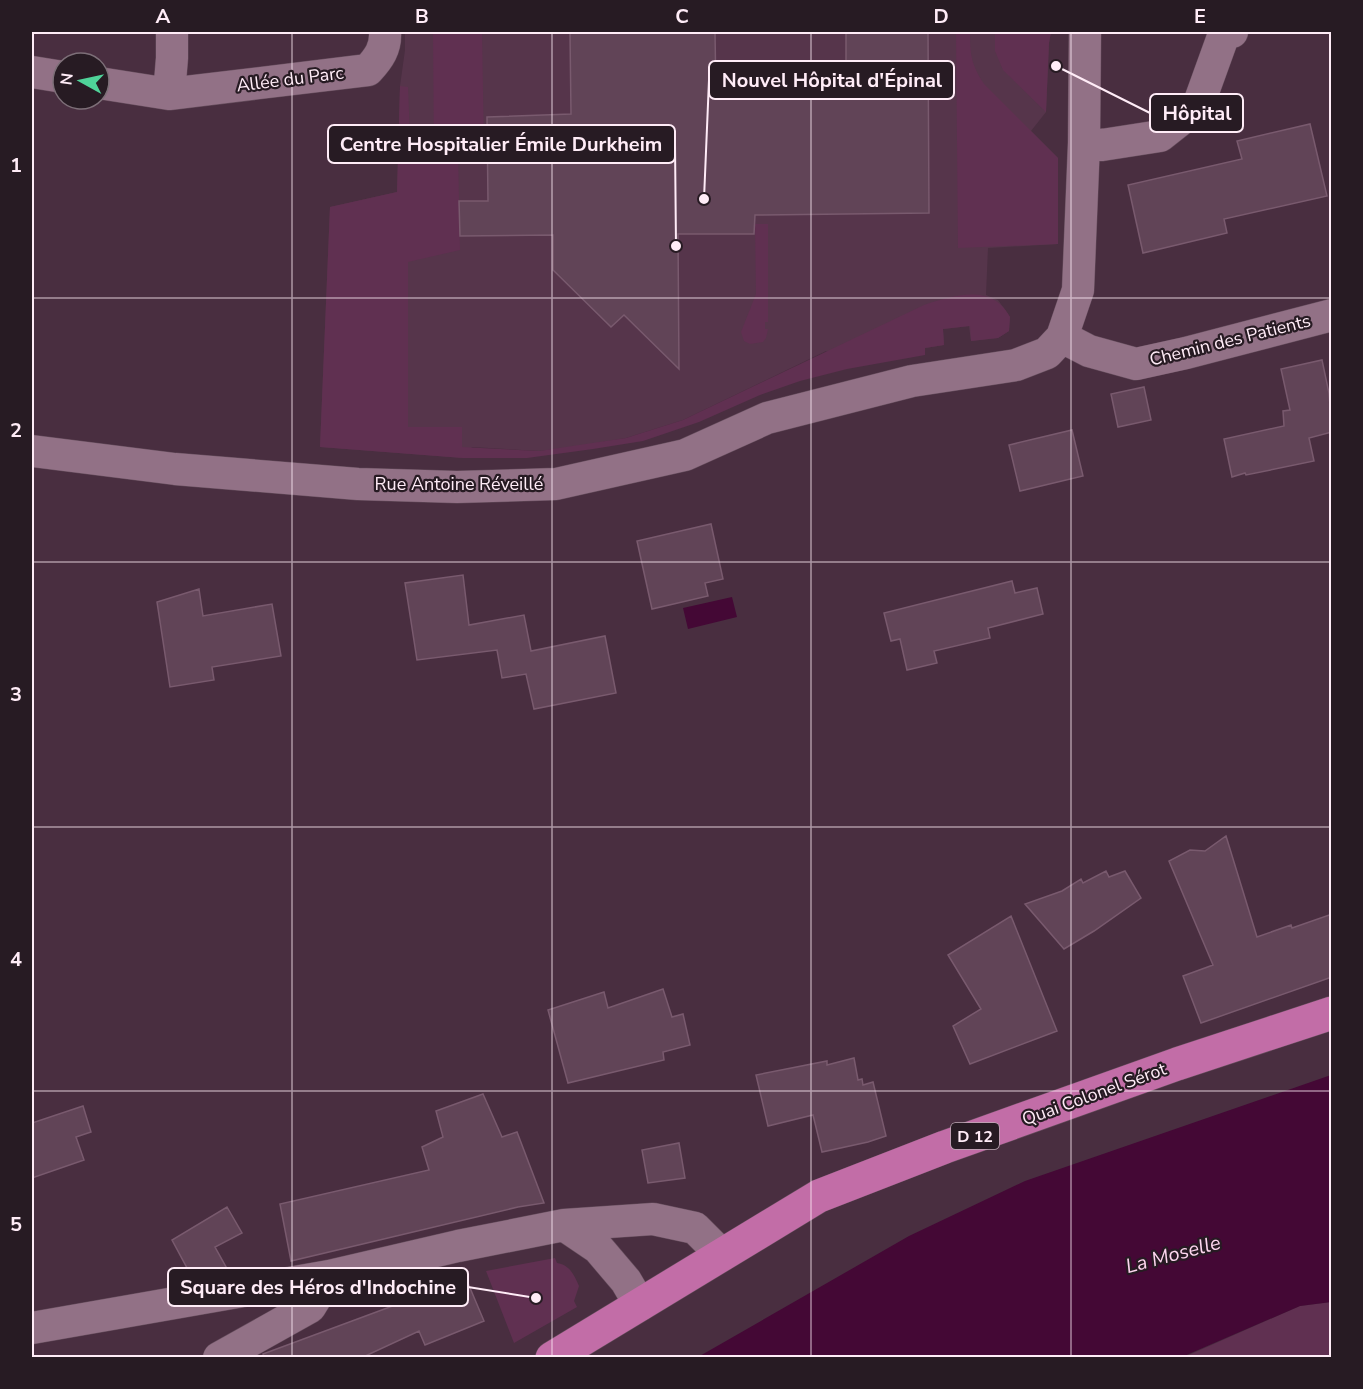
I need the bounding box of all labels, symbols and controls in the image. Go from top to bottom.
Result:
text: A [156,3,171,30]
text: B [415,3,429,30]
text: C [675,3,689,30]
text: D [933,3,949,30]
text: E [1194,3,1206,30]
north arrow [51,51,111,111]
street label: Allée du Parc [235,61,345,97]
callout: Nouvel Hôpital d'Épinal [709,61,954,99]
text: Nouvel Hôpital d'Épinal [722,67,943,94]
text: N [55,72,79,87]
callout: Hôpital [1150,94,1243,132]
text: Hôpital [1162,100,1232,127]
callout: Centre Hospitalier Émile Durkheim [328,125,675,163]
text: Centre Hospitalier Émile Durkheim [340,131,662,158]
text: 1 [10,152,22,179]
street label: Chemin des Patients [1147,308,1313,372]
text: 2 [10,417,22,444]
street label: Rue Antoine Réveillé [375,472,543,496]
text: 3 [10,681,22,708]
text: 4 [10,946,22,973]
street label: Quai Colonel Sérot [1019,1057,1170,1131]
road number: D 12 [951,1123,999,1149]
text: 5 [10,1211,22,1238]
water label: La Moselle [1123,1229,1224,1280]
callout: Square des Héros d'Indochine [168,1268,468,1306]
text: Square des Héros d'Indochine [180,1274,456,1301]

